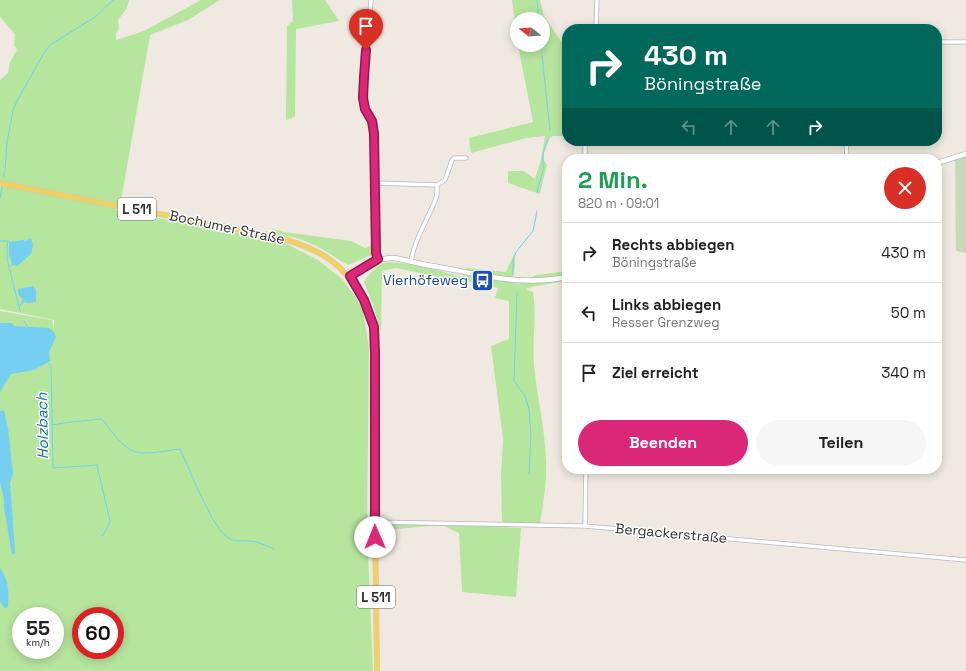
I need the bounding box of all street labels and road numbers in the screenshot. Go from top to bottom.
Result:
road number: L 511 [118,198,156,220]
street label: Bochumer Straße [168,206,286,248]
street label: Bergackerstraße [614,519,728,547]
road number: L 511 [357,586,395,608]

